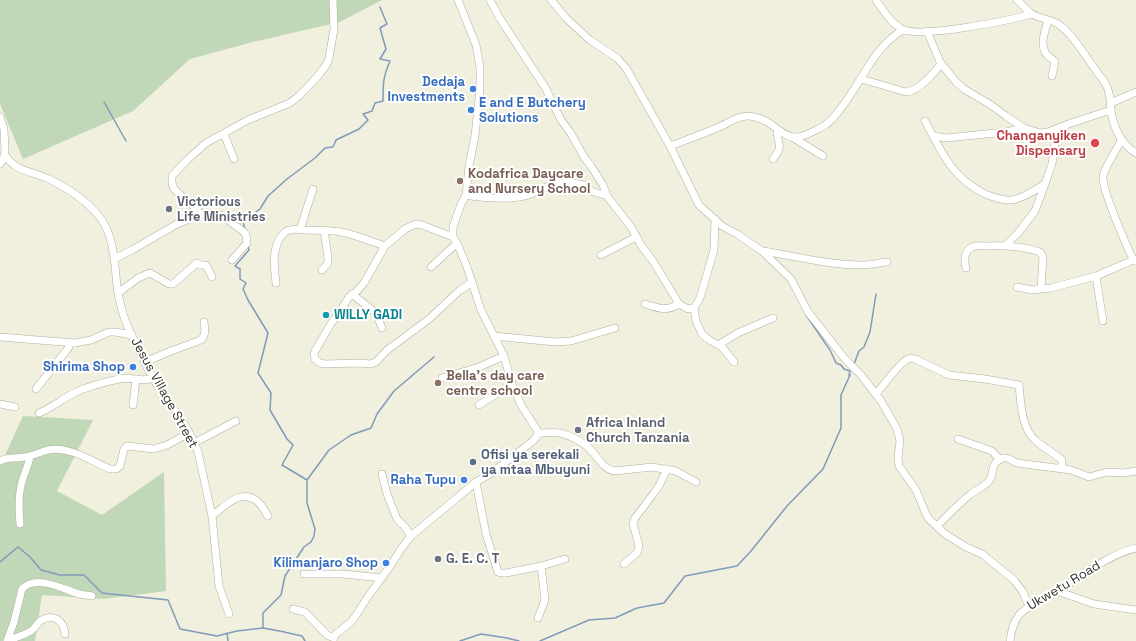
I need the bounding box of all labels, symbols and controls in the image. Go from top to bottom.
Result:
place label: Dedaja Investments [388,74,465,105]
marker: Dedaja Investments [468,84,478,94]
place label: E and E Butchery Solutions [479,95,586,126]
marker: E and E Butchery Solutions [466,105,476,115]
place label: Changanyiken Dispensary [996,128,1086,159]
marker: Changanyiken Dispensary [1089,137,1101,149]
place label: Kodafrica Daycare and Nursery School [468,166,590,197]
marker: Kodafrica Daycare and Nursery School [455,176,465,186]
place label: Victorious Life Ministries [177,194,266,225]
marker: Victorious Life Ministries [164,204,174,214]
place label: WILLY GADI [334,307,402,323]
marker: WILLY GADI [321,310,331,320]
street label: Jesus Village Street [127,335,201,451]
place label: Shirima Shop [43,359,125,375]
marker: Shirima Shop [128,362,138,372]
place label: Bella's day care centre school [446,368,545,399]
marker: Bella's day care centre school [433,378,443,388]
place label: Africa Inland Church Tanzania [586,415,689,446]
marker: Africa Inland Church Tanzania [573,425,583,435]
place label: Ofisi ya serekali ya mtaa Mbuyuni [481,447,590,478]
marker: Ofisi ya serekali ya mtaa Mbuyuni [468,457,478,467]
place label: Raha Tupu [390,472,456,488]
marker: Raha Tupu [459,475,469,485]
place label: G. E. C. T [446,551,499,567]
marker: G. E. C. T [433,554,443,564]
place label: Kilimanjaro Shop [274,555,378,571]
marker: Kilimanjaro Shop [381,558,391,568]
street label: Ukwetu Road [1025,558,1103,614]

